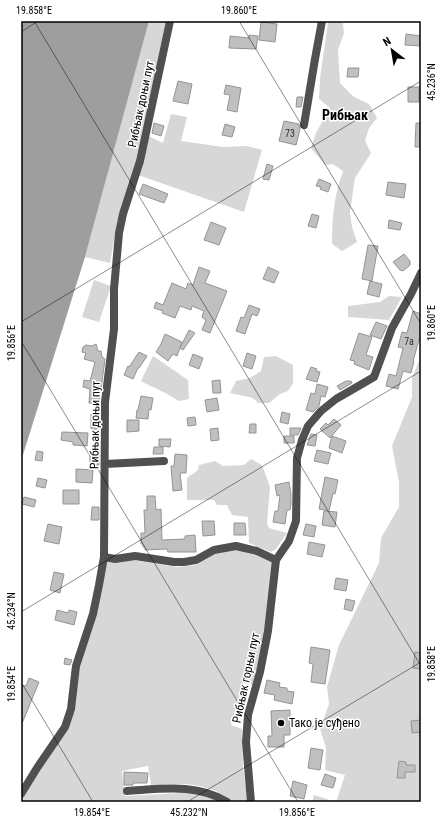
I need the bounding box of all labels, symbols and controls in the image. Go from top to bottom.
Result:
text: 19.858°E [16,5,52,16]
text: 19.860°E [221,5,257,16]
north arrow [372,30,412,70]
text: N [381,34,394,49]
street label: Рибњак доњи пут [125,59,157,149]
text: 45.236°N [426,63,437,101]
district label: Рибњак [322,107,368,123]
house number: 73 [285,128,295,139]
text: 19.860°E [426,305,437,341]
text: 19.856°E [6,325,17,361]
house number: 7a [404,336,414,347]
street label: Рибњак доњи пут [87,381,103,469]
text: 45.234°N [6,592,17,630]
street label: Рибњак горњи пут [230,632,262,724]
text: 19.858°E [426,646,437,682]
text: 19.854°E [6,666,17,702]
place label: Тако је суђено [289,716,360,730]
marker: Тако је суђено [276,718,286,728]
text: 19.854°E [74,807,110,818]
text: 45.232°N [170,807,208,818]
text: 19.856°E [279,807,315,818]

